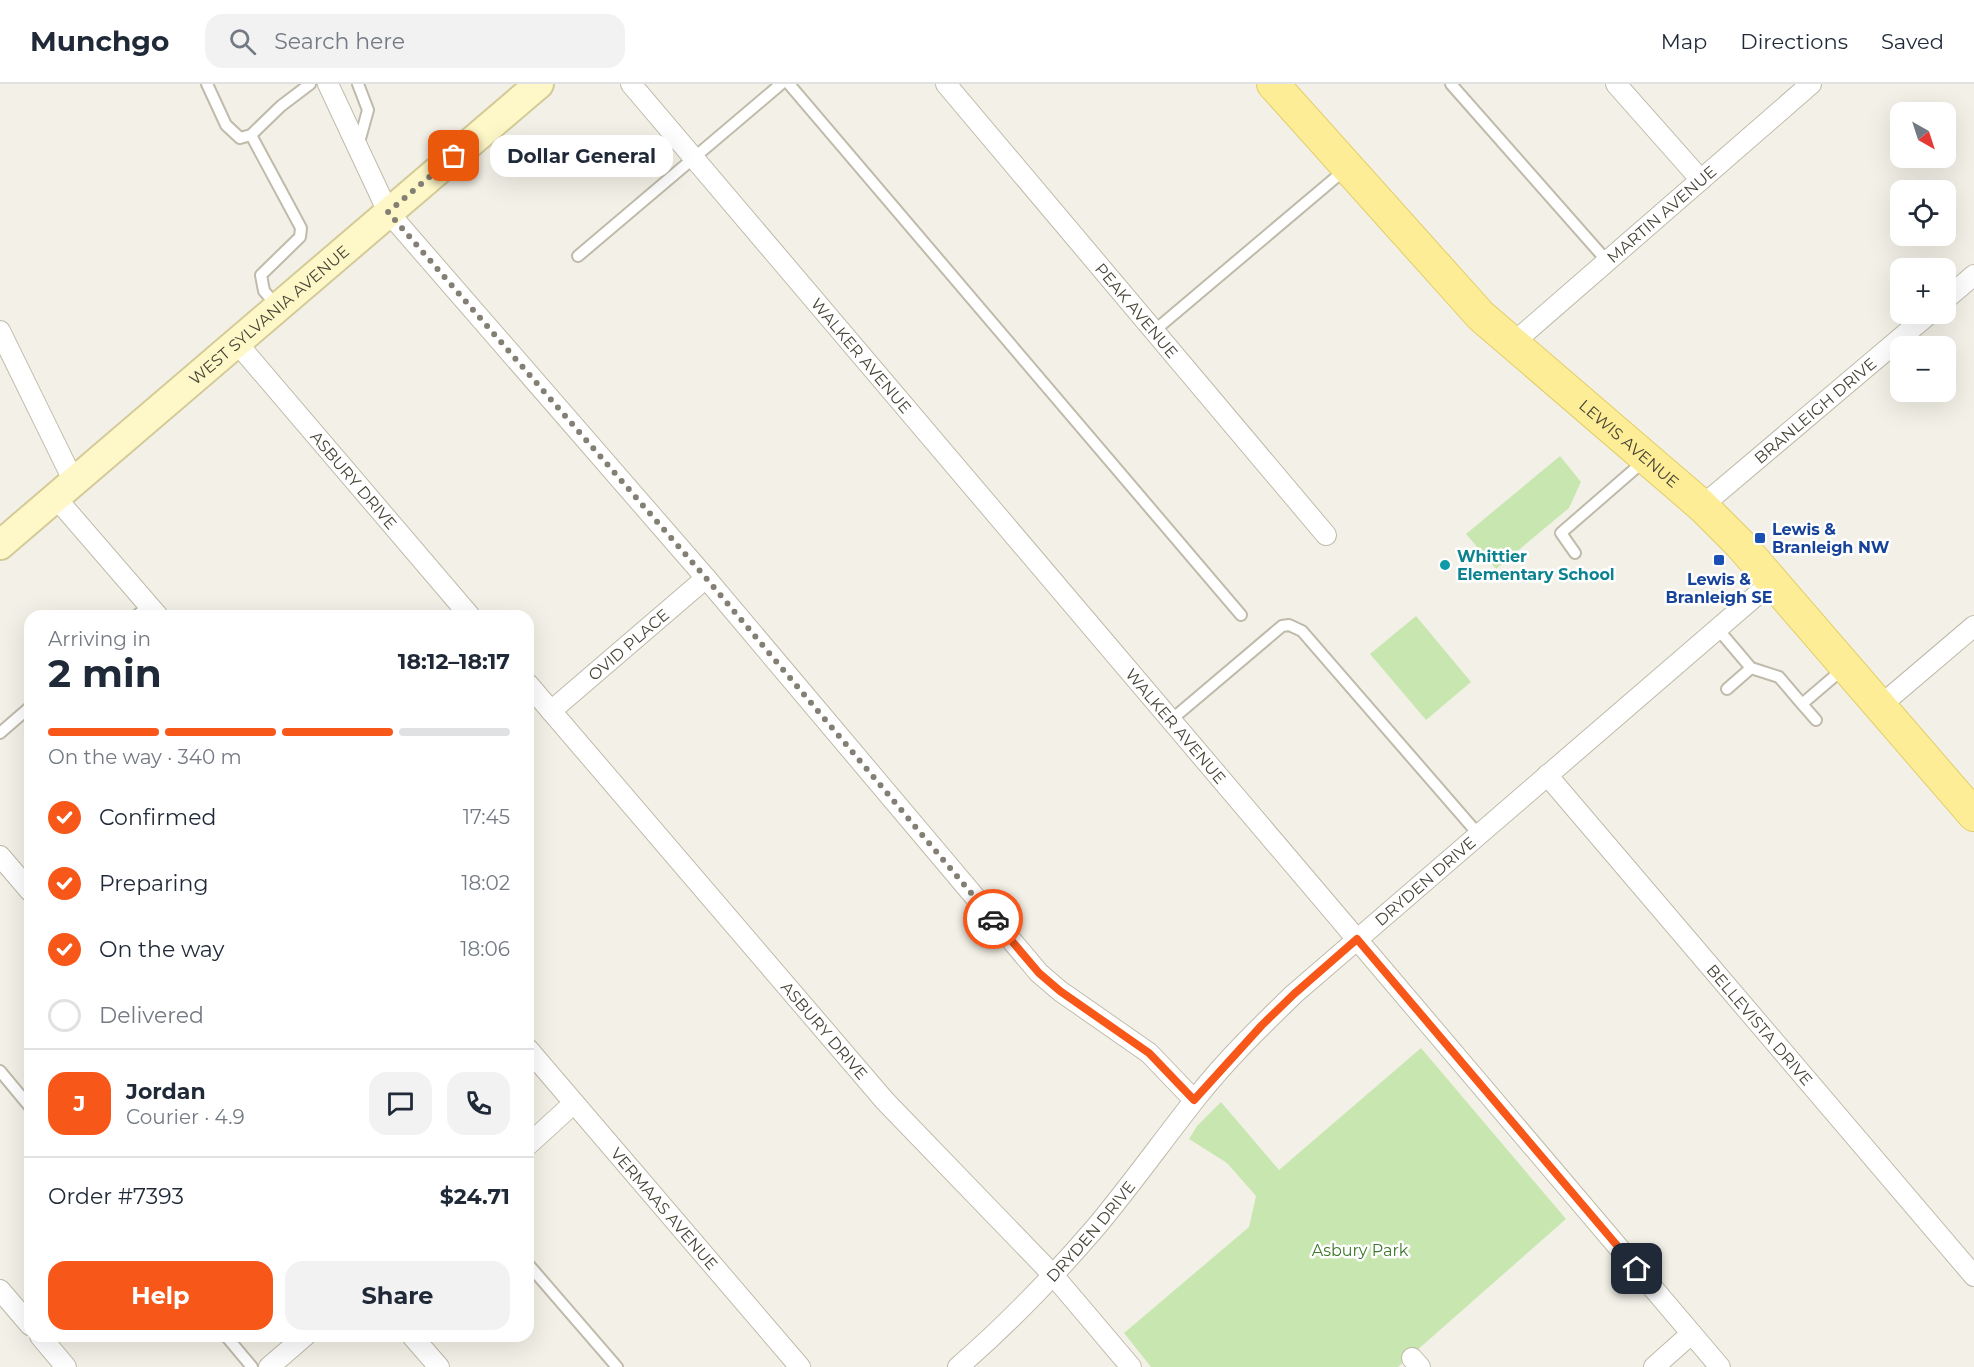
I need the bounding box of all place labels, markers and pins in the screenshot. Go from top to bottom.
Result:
pin [428,130,479,181]
callout: Dollar General [490,135,673,177]
place label: Lewis & Branleigh NW [1772,520,1890,557]
marker: Lewis & Branleigh NW [1753,531,1767,545]
place label: Whittier Elementary School [1457,547,1615,584]
marker: Lewis & Branleigh SE [1712,553,1726,567]
marker: Whittier Elementary School [1438,558,1452,572]
place label: Lewis & Branleigh SE [1666,570,1772,607]
pin [1611,1243,1662,1294]

